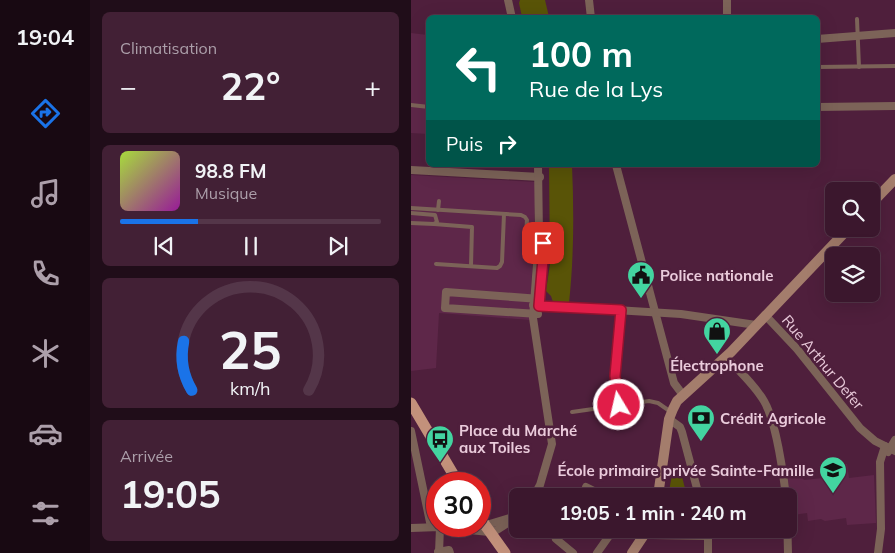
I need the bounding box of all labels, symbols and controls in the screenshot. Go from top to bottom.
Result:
text: 19:04 [16,23,74,51]
text: 100 m [529,32,633,76]
icon: left [446,35,511,100]
text: Climatisation [120,38,217,58]
text: 22° [220,62,281,110]
text: − [120,69,137,104]
text: + [364,69,381,104]
text: Rue de la Lys [529,75,663,103]
icon: directions [28,96,63,131]
icon: right [493,130,521,158]
text: Puis [446,132,483,156]
text: 98.8 FM [195,159,267,183]
icon: music [28,176,63,211]
map controls [825,182,880,302]
button: search [825,182,880,237]
text: Musique [195,183,257,203]
pin [522,222,564,264]
icon: arrive [529,229,557,257]
icon: previous [150,232,178,260]
icon: pause [237,232,265,260]
icon: next [324,232,352,260]
button: layers [825,247,880,302]
icon: phone [28,256,63,291]
public building icon: Police nationale [626,260,656,299]
place label: Police nationale [660,266,773,285]
street label: Rue Arthur Defer [778,311,869,414]
shop icon: Électrophone [702,316,732,355]
text: 25 [219,317,282,382]
icon: climate [28,336,63,371]
place label: Électrophone [670,356,764,375]
text: km/h [230,377,271,399]
position arrow [592,378,644,430]
bank icon: Crédit Agricole [686,403,716,442]
place label: Crédit Agricole [720,409,826,428]
icon: car [28,416,63,451]
place label: Place du Marché aux Toiles [459,421,577,457]
bus stop icon: Place du Marché aux Toiles [425,424,455,463]
text: Arrivée [120,446,173,466]
school or university icon: École primaire privée Sainte-Famille [818,455,848,494]
place label: École primaire privée Sainte-Famille [557,461,814,480]
text: 19:05 [120,470,221,518]
speed limit sign: 30 [426,472,491,537]
icon: filters [28,496,63,531]
text: 19:05 · 1 min · 240 m [559,501,747,525]

